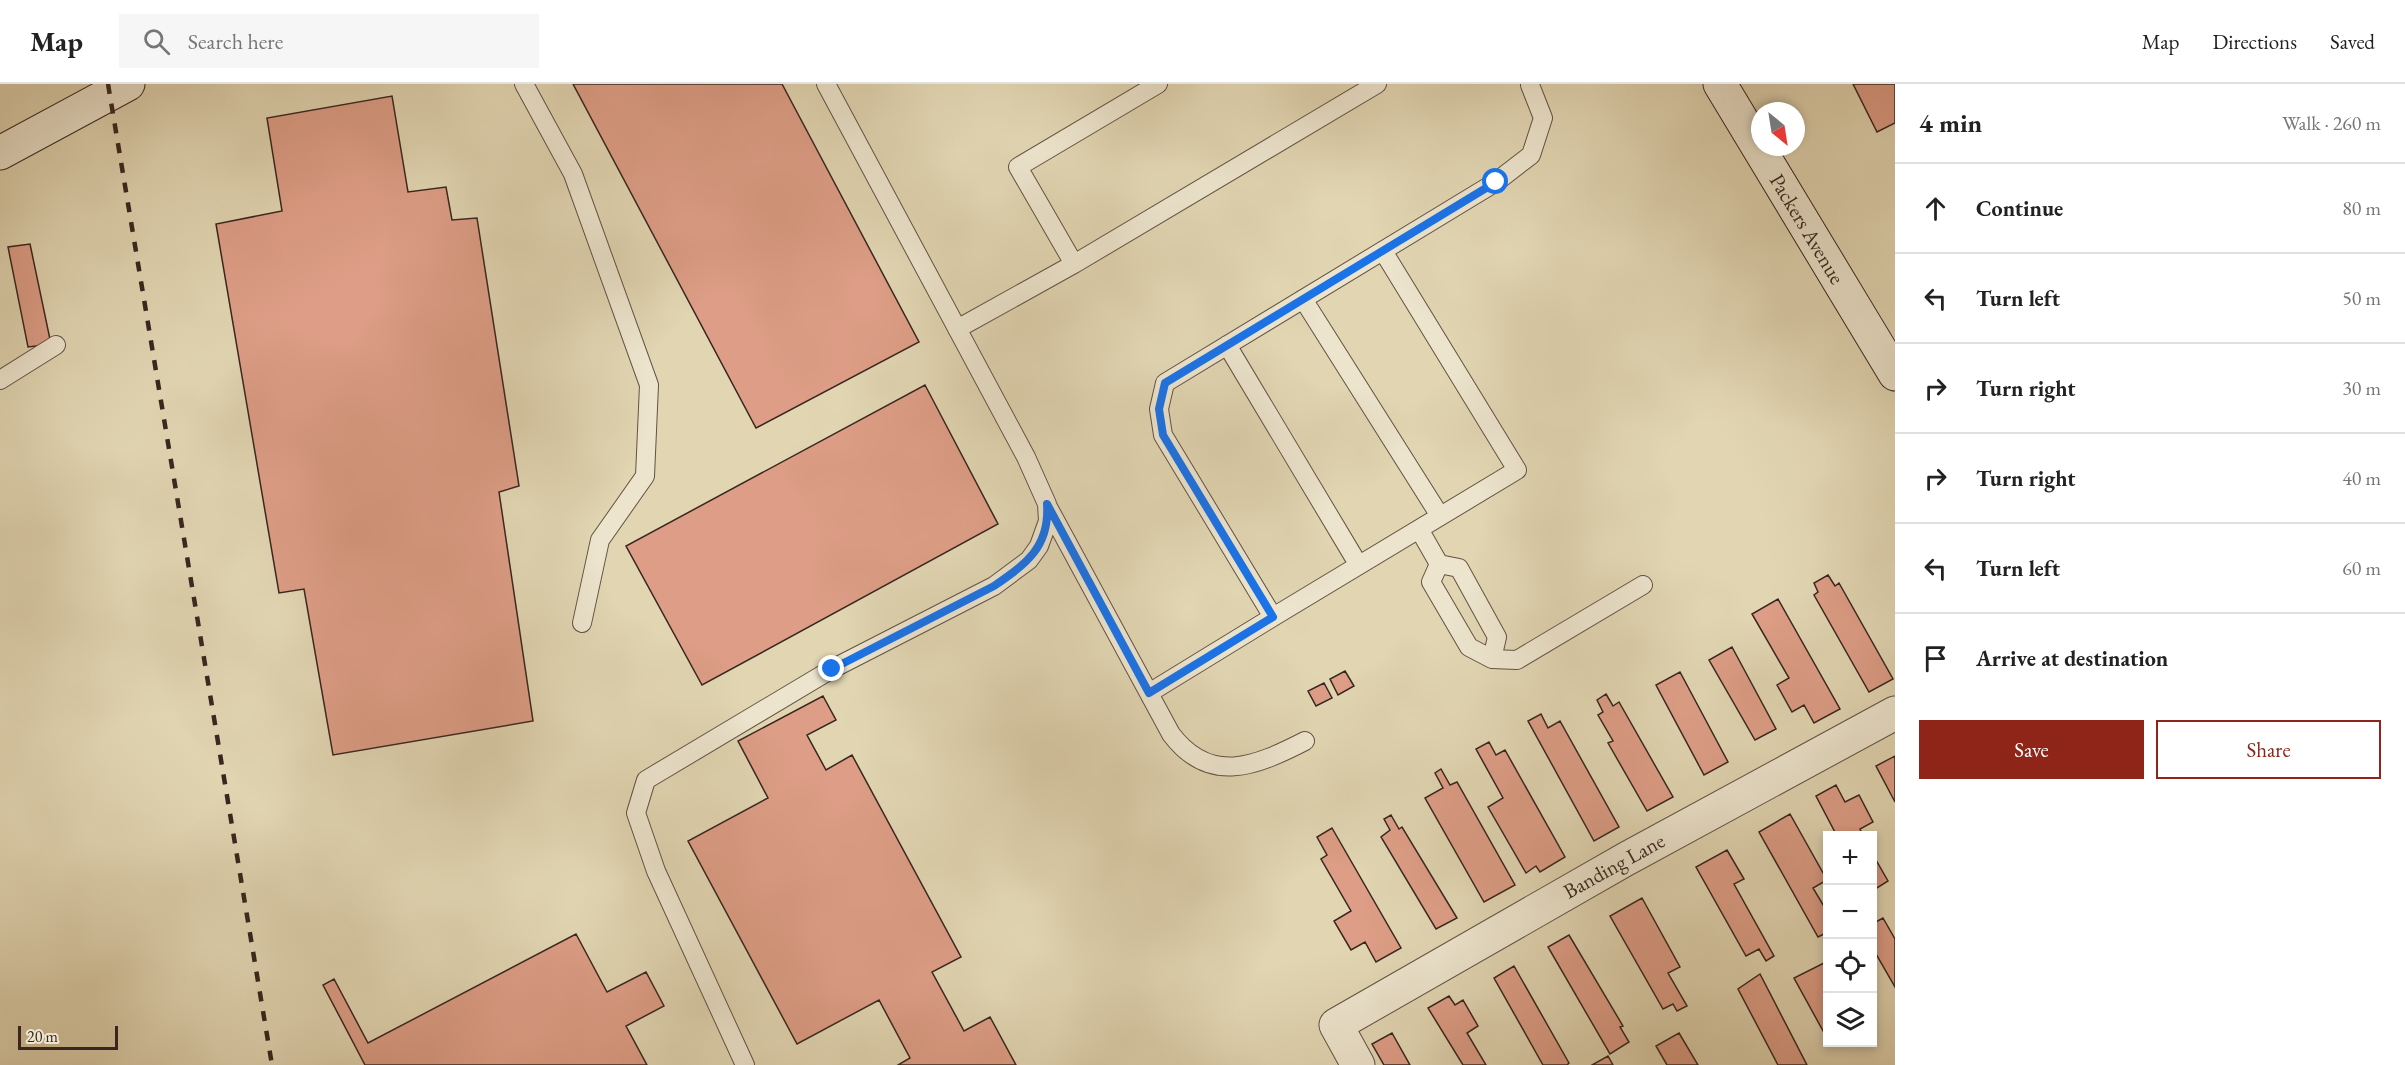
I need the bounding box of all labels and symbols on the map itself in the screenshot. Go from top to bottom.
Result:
north arrow [1751,102,1805,156]
route start [1482,168,1508,194]
street label: Packers Avenue [1764,169,1851,289]
route end [818,655,844,681]
street label: Banding Lane [1558,827,1669,905]
scale bar [18,1023,118,1050]

